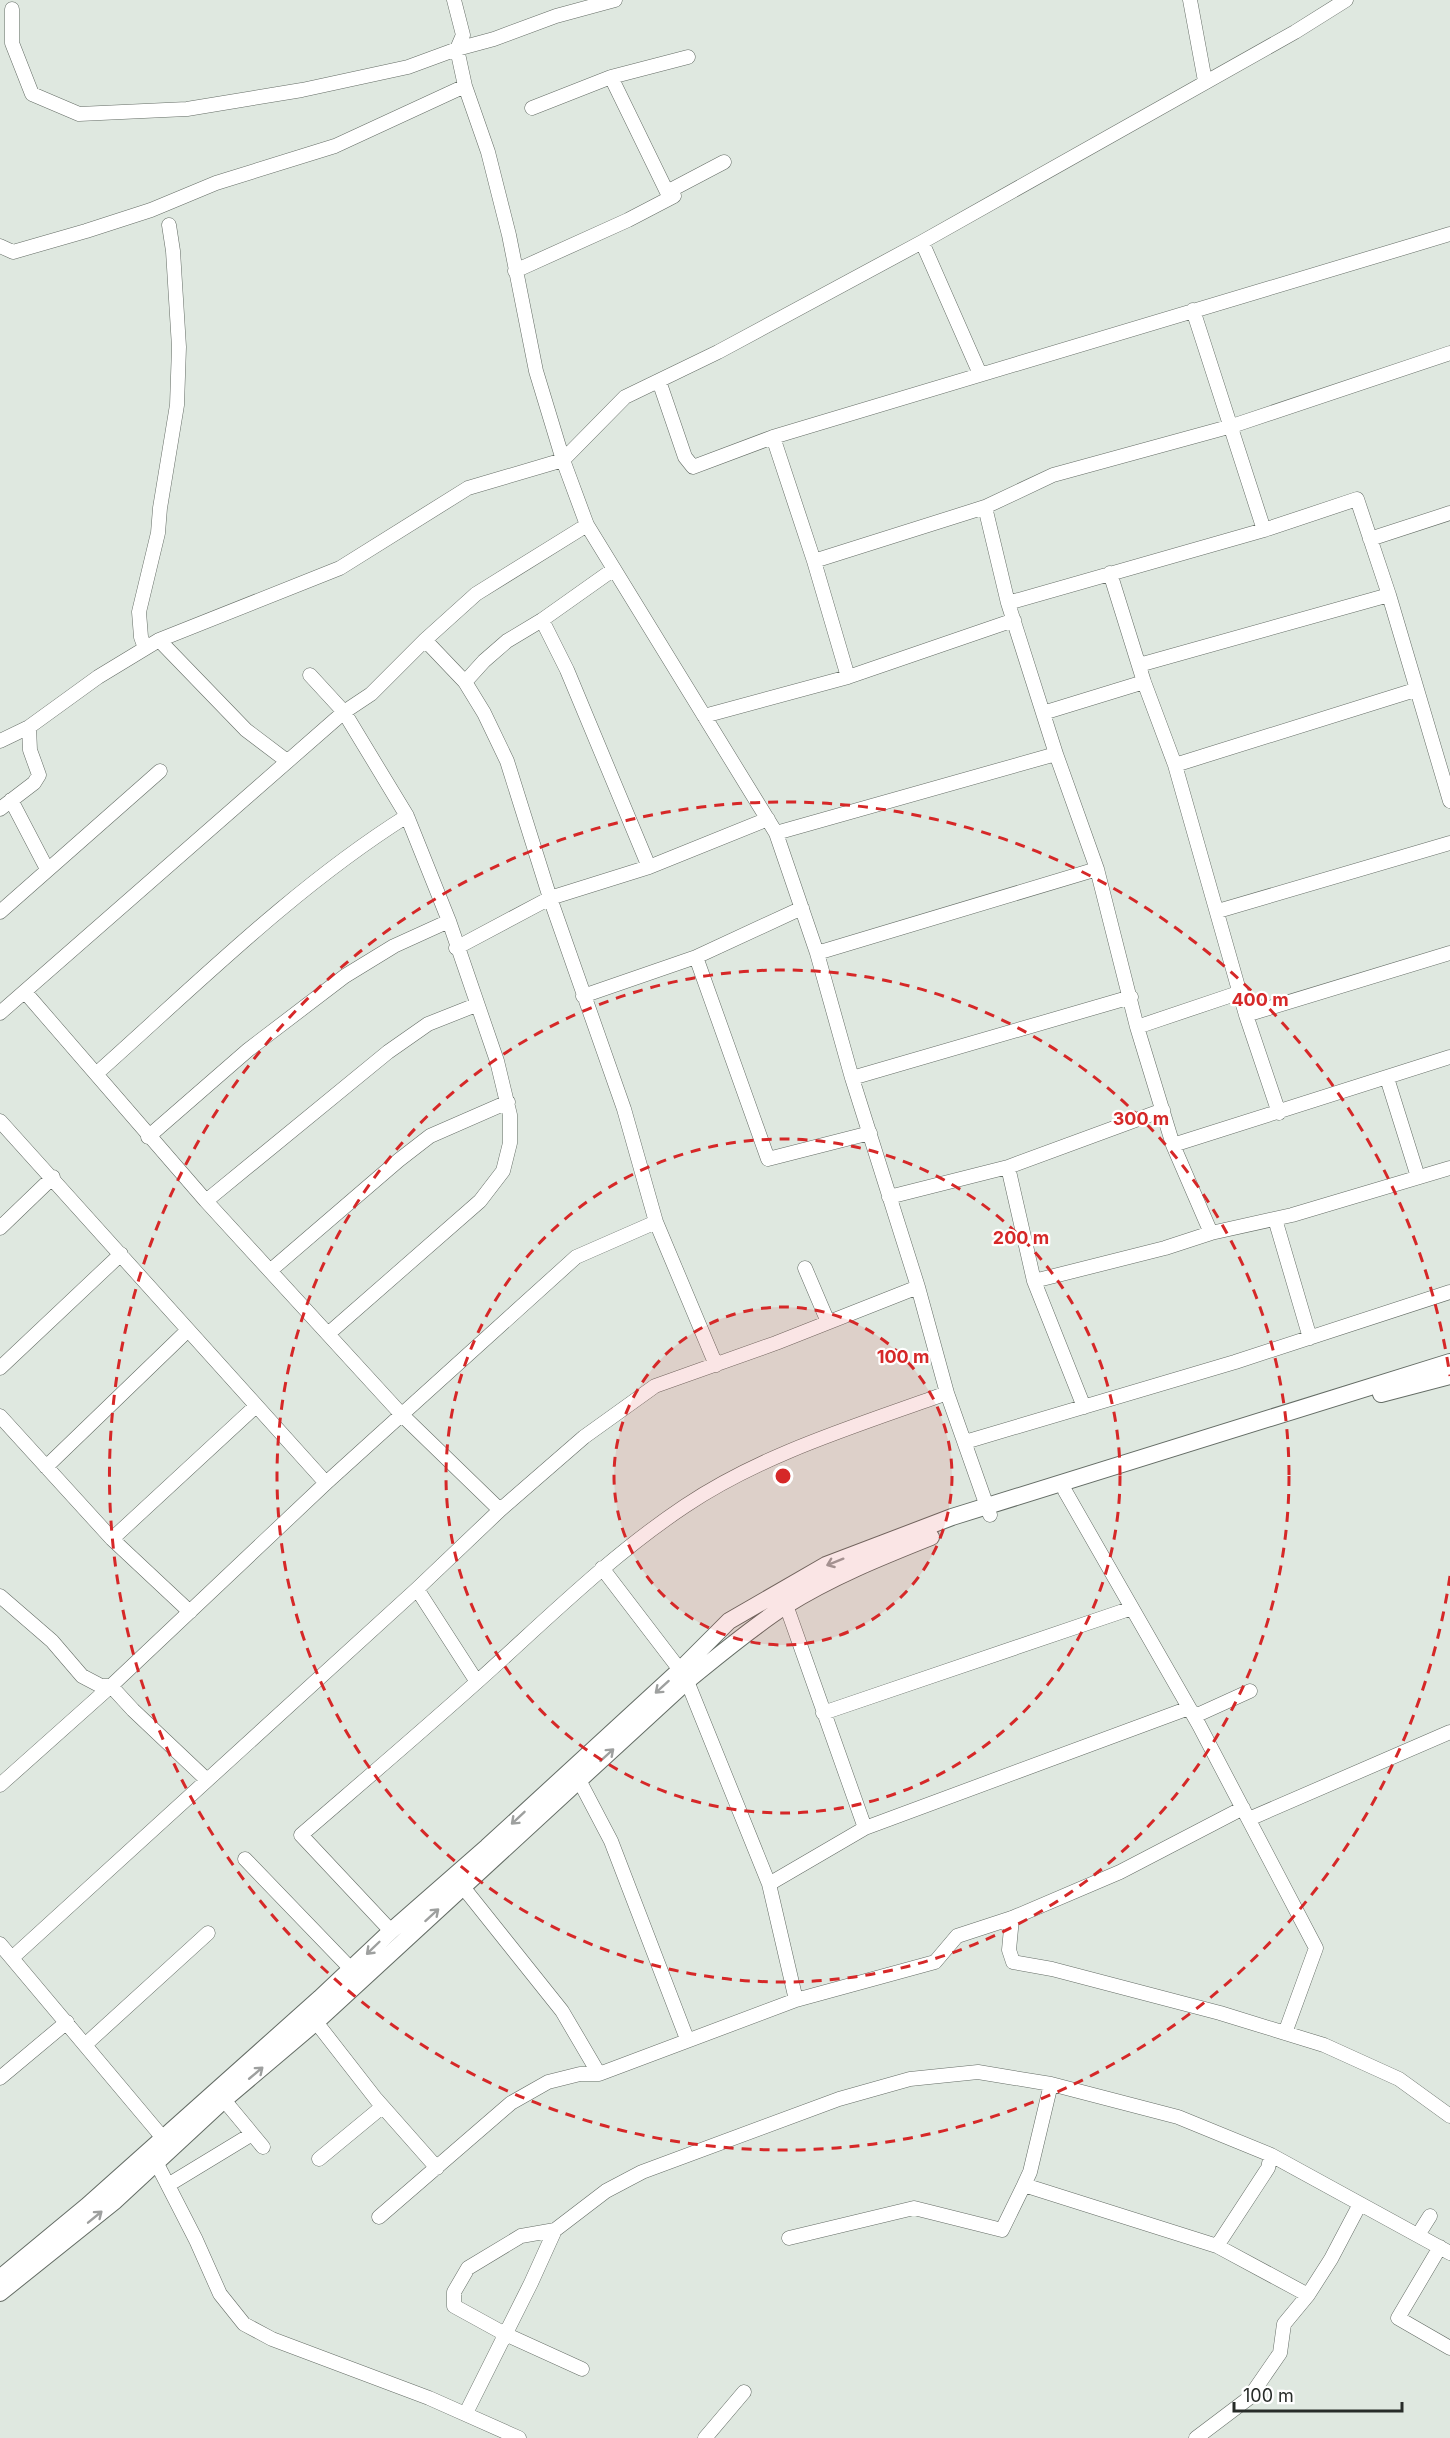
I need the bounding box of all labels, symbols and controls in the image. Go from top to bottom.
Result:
text: 400 m [1231,989,1289,1010]
text: 300 m [1113,1108,1169,1129]
text: 200 m [993,1227,1049,1248]
text: 100 m [877,1346,929,1367]
centre of rings [773,1466,793,1486]
one-way arrow [827,1557,845,1568]
one-way arrow [654,1680,669,1694]
one-way arrow [599,1748,614,1762]
one-way arrow [511,1811,526,1825]
one-way arrow [425,1908,440,1922]
one-way arrow [365,1941,380,1956]
one-way arrow [248,2066,263,2080]
one-way arrow [87,2210,103,2223]
scale bar [1234,2375,1402,2413]
text: 100 m [1243,2385,1294,2406]

